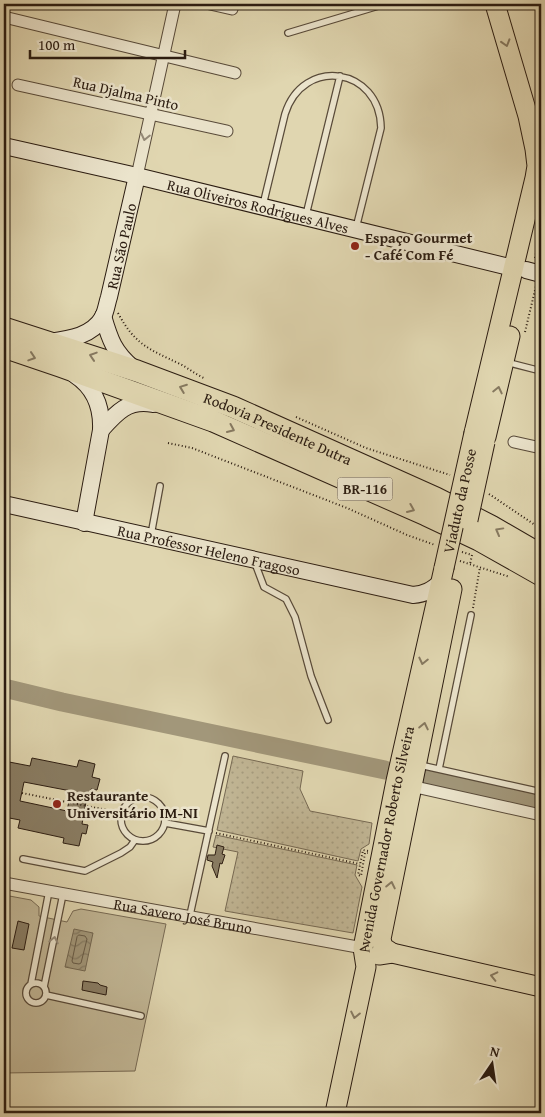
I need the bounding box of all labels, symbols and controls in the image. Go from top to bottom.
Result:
scale bar [30,28,185,60]
text: 100 m [38,34,76,55]
one-way arrow [501,38,511,47]
street label: Rua Djalma Pinto [71,71,181,115]
one-way arrow [140,132,151,141]
street label: Rua Oliveiros Rodrigues Alves [165,173,351,238]
street label: Rua São Paulo [101,201,141,291]
place label: Espaço Gourmet - Café Com Fé [365,227,473,265]
marker: Espaço Gourmet - Café Com Fé [349,240,361,252]
one-way arrow [27,351,36,361]
one-way arrow [89,352,98,362]
one-way arrow [179,384,188,394]
one-way arrow [492,385,503,394]
street label: Rodovia Presidente Dutra [201,387,356,470]
one-way arrow [226,422,235,433]
street label: Viaduto da Posse [437,446,481,555]
road number: BR-116 [338,478,392,500]
one-way arrow [406,502,415,513]
street label: Rua Professor Heleno Fragoso [116,519,303,580]
one-way arrow [495,527,504,537]
one-way arrow [418,656,429,665]
one-way arrow [418,721,428,730]
street label: Avenida Governador Roberto Silveira [352,724,419,955]
place label: Restaurante Universitário IM-NI [67,785,198,823]
marker: Restaurante Universitário IM-NI [51,798,63,810]
one-way arrow [385,880,396,889]
street label: Rua Savero José Bruno [112,893,254,938]
one-way arrow [48,936,59,945]
one-way arrow [489,971,498,982]
one-way arrow [351,1011,361,1019]
north arrow [468,1040,518,1090]
text: N [488,1041,502,1062]

